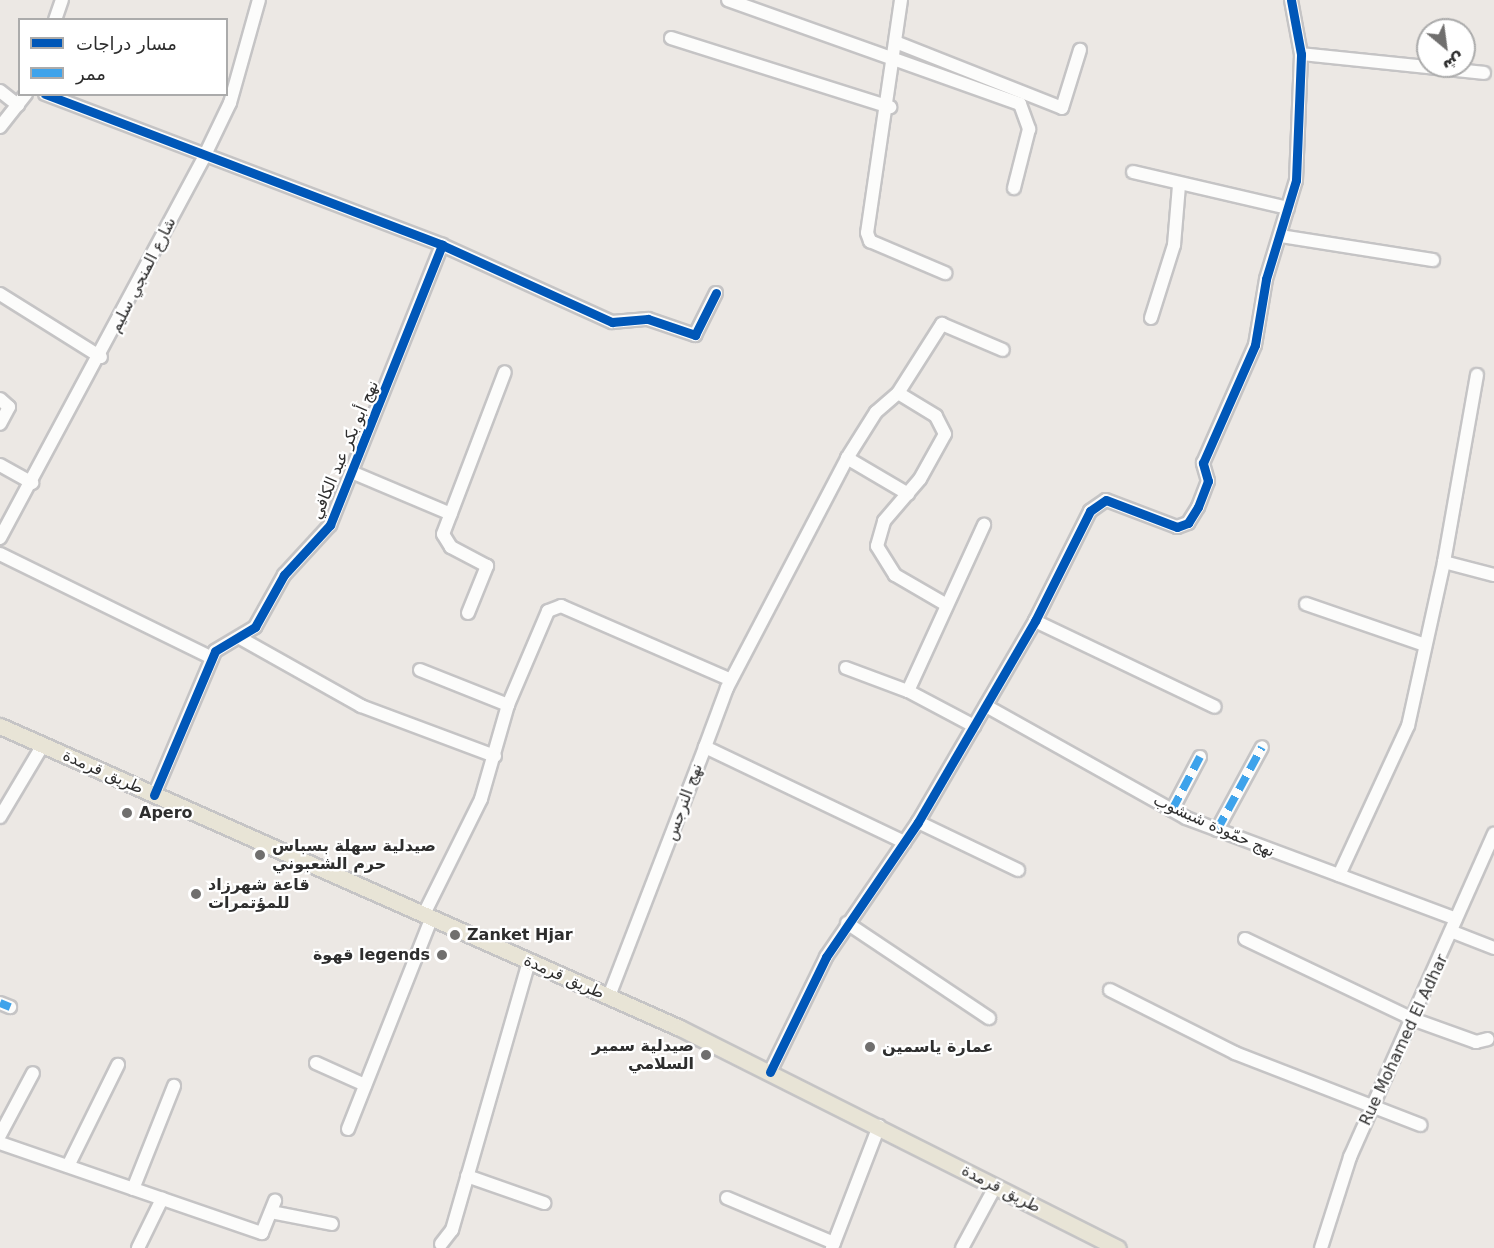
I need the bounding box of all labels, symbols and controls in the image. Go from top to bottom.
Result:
legend [18,18,228,96]
north arrow [1416,18,1476,78]
text: مسار دراجات [76,33,177,54]
text: ش [1440,49,1468,76]
text: ممر [76,63,106,84]
street label: شارع المنجي سليم [106,214,180,336]
street label: نهج أبو بكر عبد الكافي [307,378,383,522]
street label: طريق قرمدة [60,746,146,798]
street label: نهج النرجس [661,761,707,843]
street label: نهج حمّودة شبشوب [1150,791,1278,861]
place label: Apero [139,803,193,823]
marker: Apero [120,806,134,820]
place label: صيدلية سهلة بسباس حرم الشعبوني [272,836,436,874]
marker: صيدلية سهلة بسباس حرم الشعبوني [253,848,267,862]
place label: قاعة شهرزاد للمؤتمرات [208,875,310,913]
marker: قاعة شهرزاد للمؤتمرات [189,887,203,901]
place label: Zanket Hjar [467,925,573,945]
marker: Zanket Hjar [448,928,462,942]
place label: قهوة legends [313,945,430,965]
marker: قهوة legends [435,948,449,962]
street label: طريق قرمدة [521,951,607,1003]
street label: Rue Mohamed El Adhar [1356,951,1452,1129]
place label: صيدلية سمير السلامي [592,1036,694,1074]
place label: عمارة ياسمين [882,1037,993,1057]
marker: عمارة ياسمين [863,1040,877,1054]
marker: صيدلية سمير السلامي [699,1048,713,1062]
street label: طريق قرمدة [958,1161,1044,1217]

